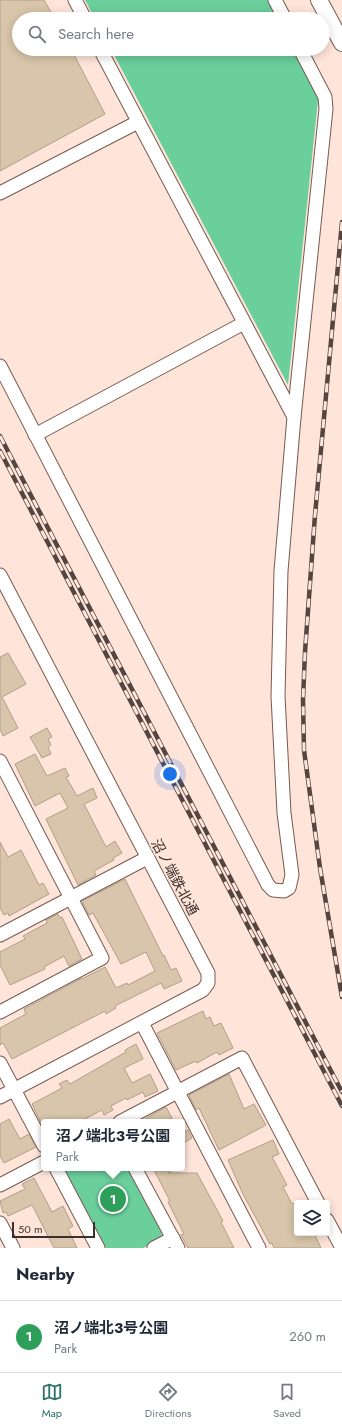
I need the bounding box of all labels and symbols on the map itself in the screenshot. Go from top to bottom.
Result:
your location [160,764,180,784]
street label: 沼ノ端鉄北通 [146,835,204,919]
pin: 1 [100,1184,126,1214]
scale bar [12,1220,95,1239]

